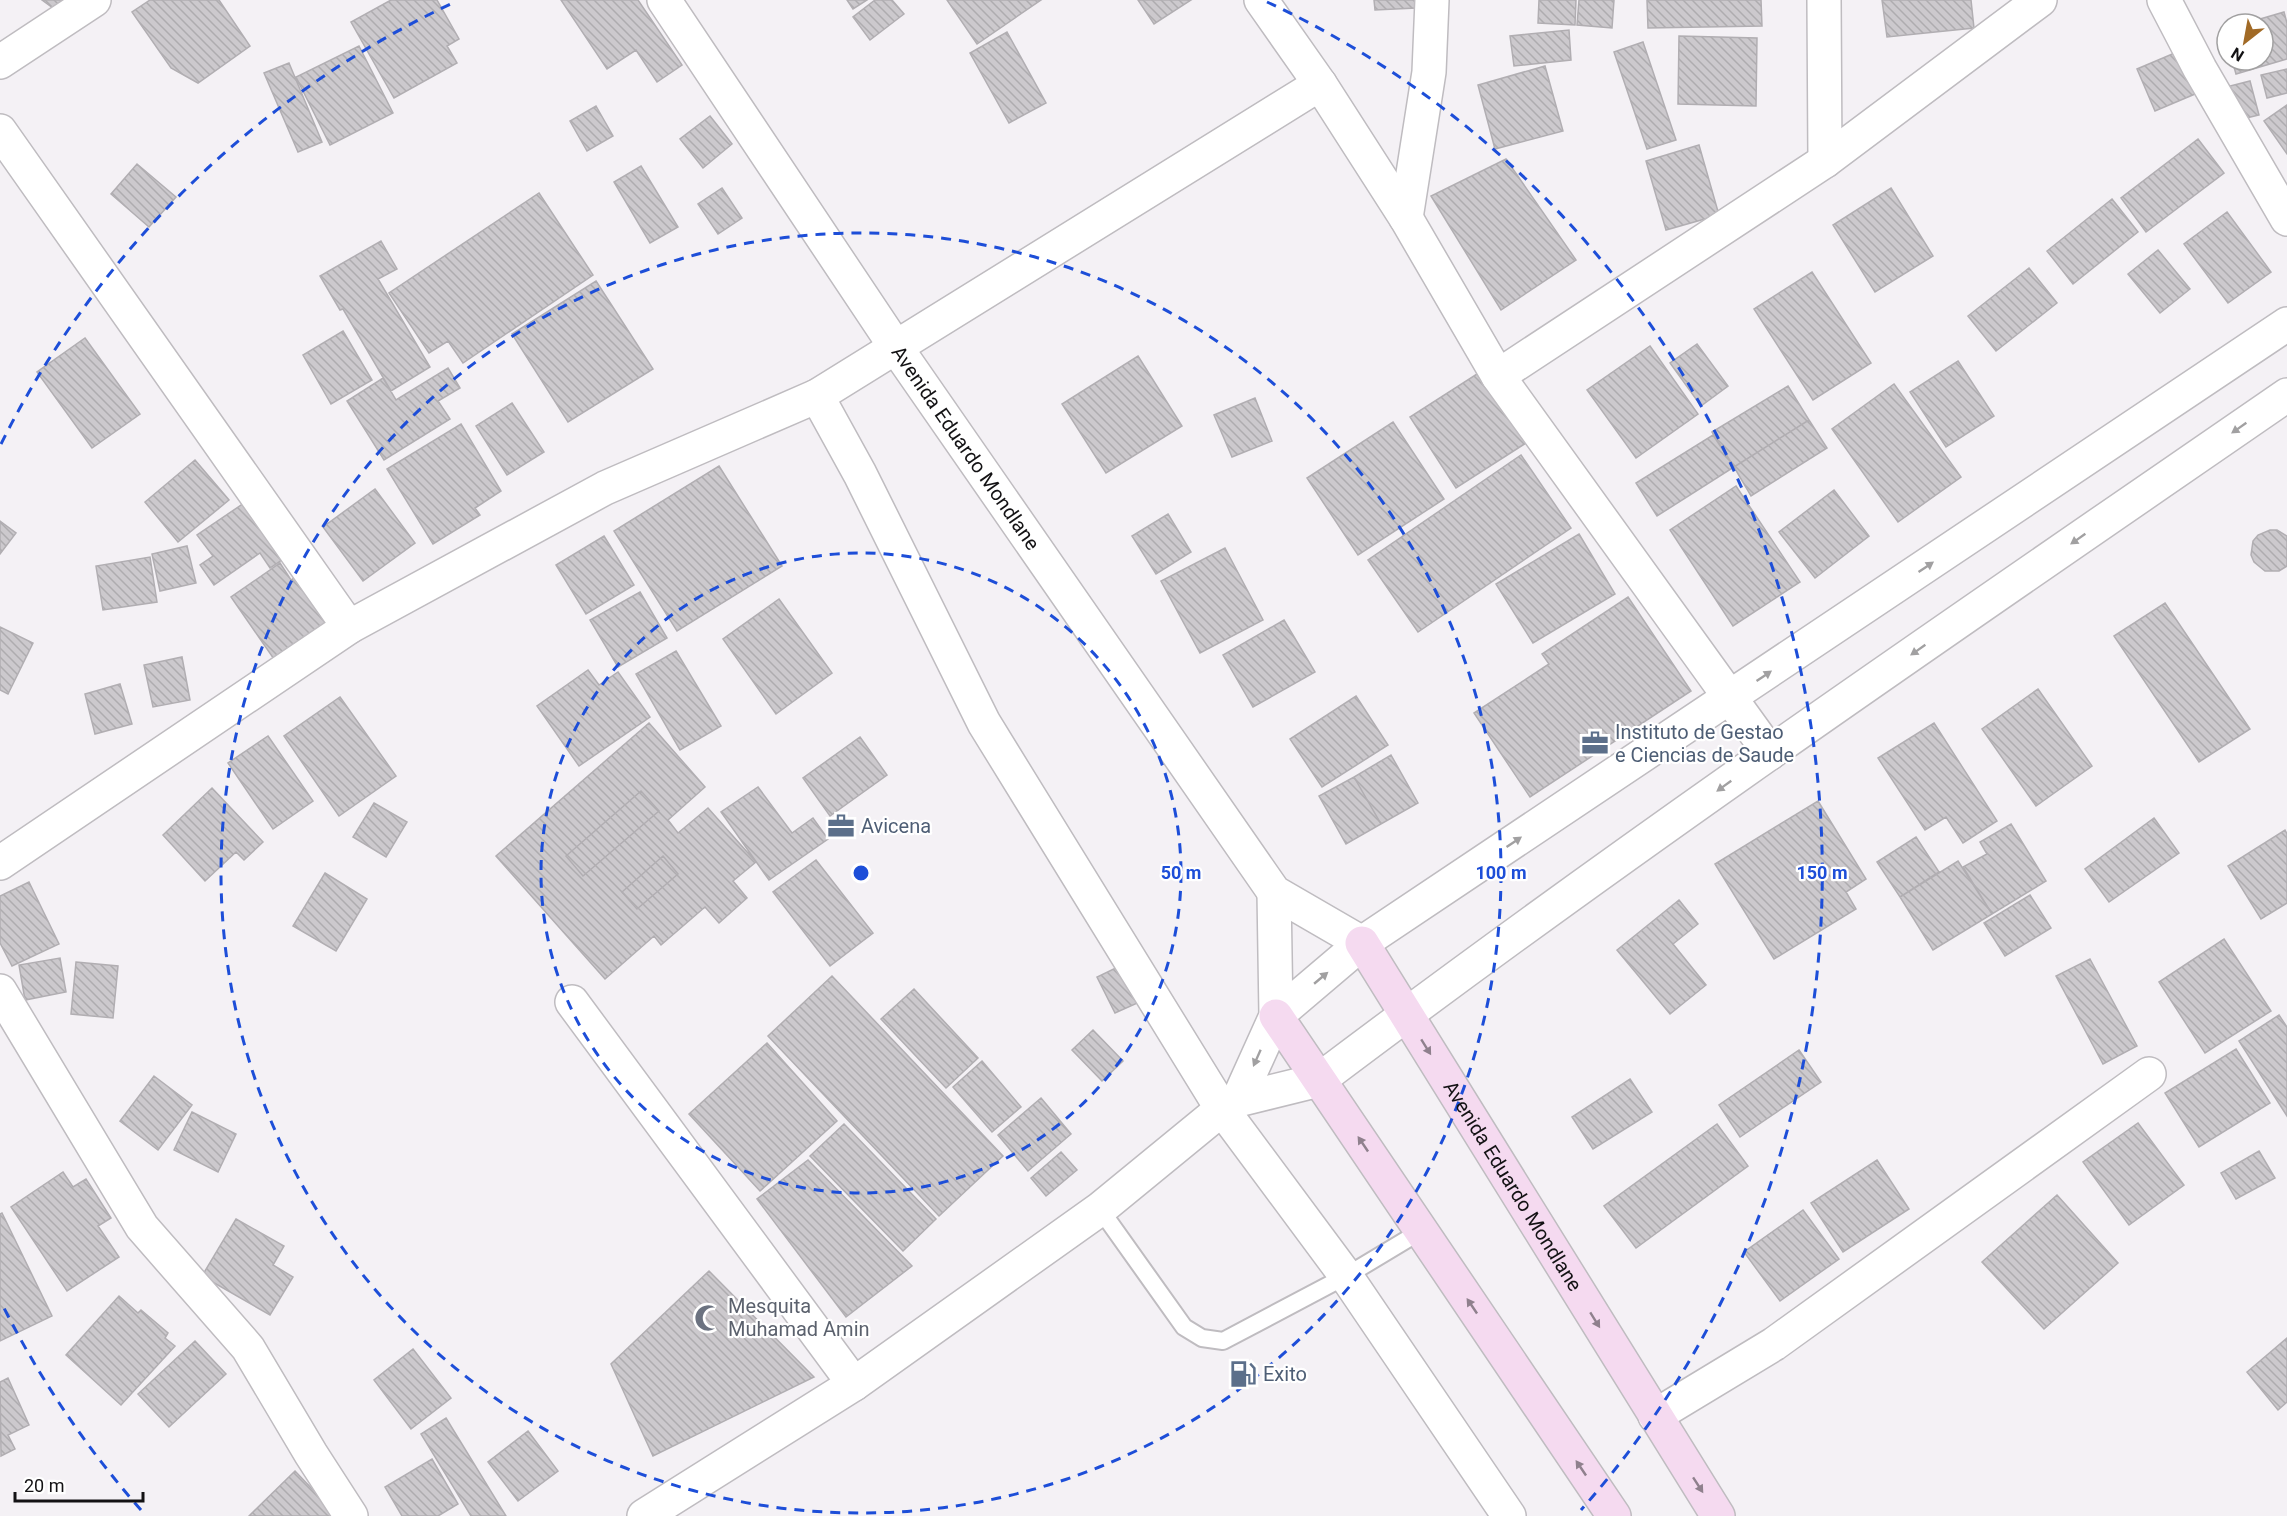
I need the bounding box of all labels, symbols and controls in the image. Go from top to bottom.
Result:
north arrow [2215,12,2275,72]
text: N [2228,43,2247,65]
street label: Avenida Eduardo Mondlane [887,341,1045,555]
one-way arrow [2231,422,2247,434]
one-way arrow [2071,533,2087,545]
one-way arrow [1918,562,1934,573]
one-way arrow [1911,644,1927,656]
one-way arrow [1756,671,1772,682]
place label: Instituto de Gestao e Ciencias de Saude [1615,720,1794,767]
office icon: Instituto de Gestao e Ciencias de Saude [1580,728,1610,758]
one-way arrow [1717,780,1733,792]
office icon: Avicena [826,811,856,841]
place label: Avicena [861,814,931,838]
one-way arrow [1506,836,1522,848]
text: 50 m [1161,862,1201,883]
text: 100 m [1475,862,1527,883]
text: 150 m [1796,862,1848,883]
centre of rings [851,863,871,883]
one-way arrow [1313,972,1328,985]
one-way arrow [1420,1039,1431,1055]
one-way arrow [1252,1049,1262,1067]
street label: Avenida Eduardo Mondlane [1439,1076,1587,1295]
one-way arrow [1357,1136,1368,1153]
place label: Mesquita Muhamad Amin [728,1294,870,1341]
one-way arrow [1467,1298,1478,1314]
mosque icon: Mesquita Muhamad Amin [693,1303,723,1333]
one-way arrow [1589,1312,1600,1328]
fuel station icon: Exito [1228,1359,1258,1389]
place label: Exito [1263,1362,1307,1386]
one-way arrow [1575,1460,1587,1476]
scale bar [15,1465,142,1503]
text: 20 m [24,1475,64,1496]
one-way arrow [1693,1477,1704,1493]

